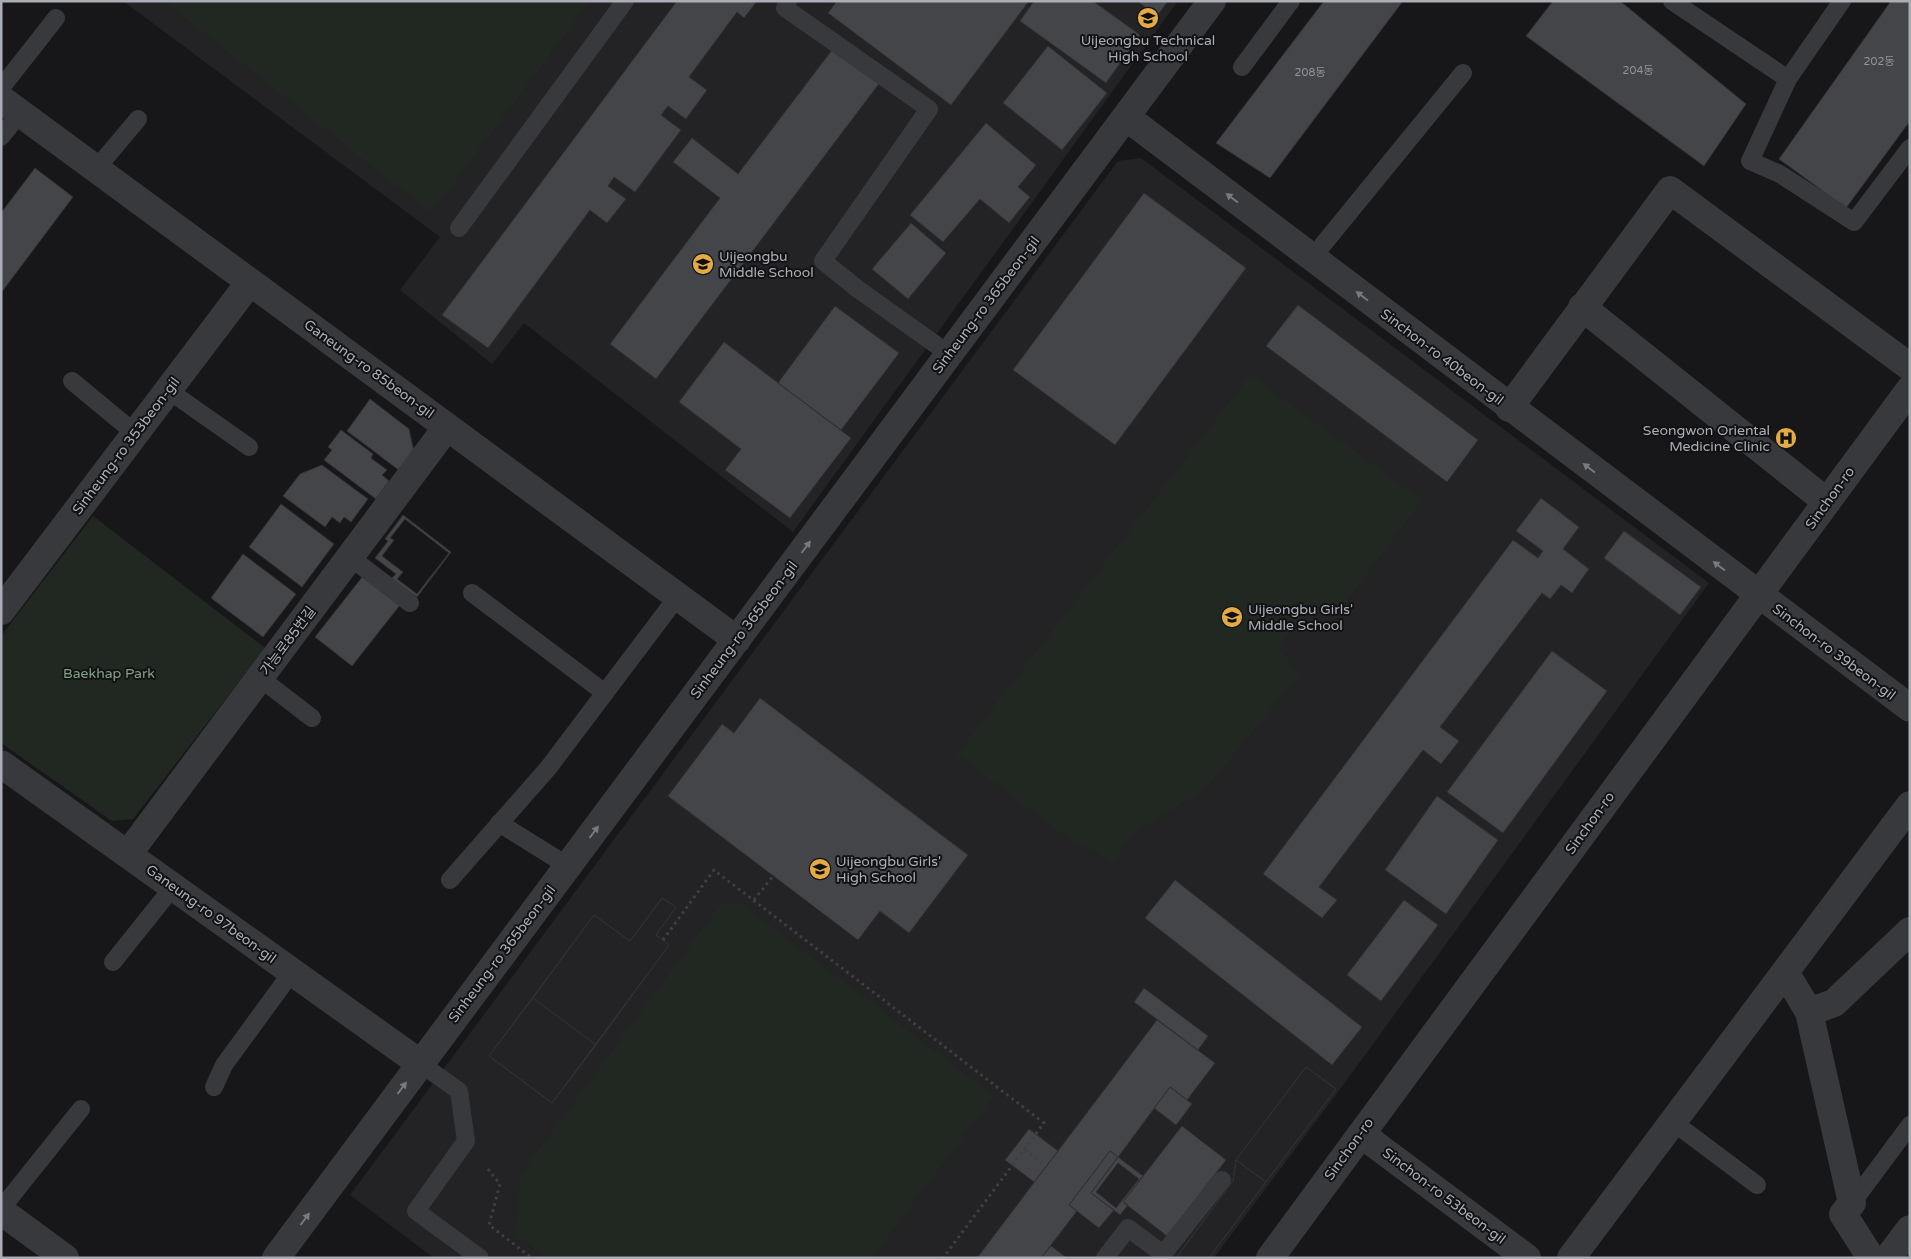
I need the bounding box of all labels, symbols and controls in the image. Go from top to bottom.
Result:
school or university icon: Uijeongbu Technical High School [1136,6,1160,30]
place label: Uijeongbu Technical High School [1081,32,1215,65]
house number: 202동 [1864,55,1894,68]
house number: 204동 [1623,64,1653,77]
house number: 208동 [1295,66,1325,79]
one-way arrow [1225,193,1239,203]
street label: Sinheung-ro 365beon-gil [929,233,1043,377]
place label: Uijeongbu Middle School [719,248,814,281]
school or university icon: Uijeongbu Middle School [691,252,715,276]
one-way arrow [1355,291,1369,301]
street label: Sinchon-ro 40beon-gil [1377,305,1507,409]
street label: Ganeung-ro 85beon-gil [301,316,437,422]
street label: Sinheung-ro 353beon-gil [69,374,183,518]
place label: Seongwon Oriental Medicine Clinic [1643,422,1770,455]
hospital icon: Seongwon Oriental Medicine Clinic [1774,426,1798,450]
one-way arrow [1582,463,1596,473]
street label: Sinchon-ro [1802,464,1858,532]
one-way arrow [800,541,811,554]
street label: Sinheung-ro 365beon-gil [687,558,801,702]
one-way arrow [1712,561,1726,571]
street label: Sinchon-ro 39beon-gil [1769,600,1899,704]
place label: Uijeongbu Girls' Middle School [1248,601,1353,634]
street label: 가능로85번길 [257,603,319,679]
school or university icon: Uijeongbu Girls' Middle School [1220,605,1244,629]
park label: Baekhap Park [63,665,155,682]
street label: Sinchon-ro [1562,789,1618,857]
one-way arrow [588,826,599,839]
place label: Uijeongbu Girls' High School [836,853,941,886]
school or university icon: Uijeongbu Girls' High School [808,857,832,881]
street label: Ganeung-ro 97beon-gil [143,861,279,967]
street label: Sinheung-ro 365beon-gil [445,882,559,1026]
one-way arrow [397,1081,407,1095]
street label: Sinchon-ro [1321,1115,1377,1183]
street label: Sinchon-ro 53beon-gil [1379,1144,1509,1248]
one-way arrow [300,1212,310,1226]

